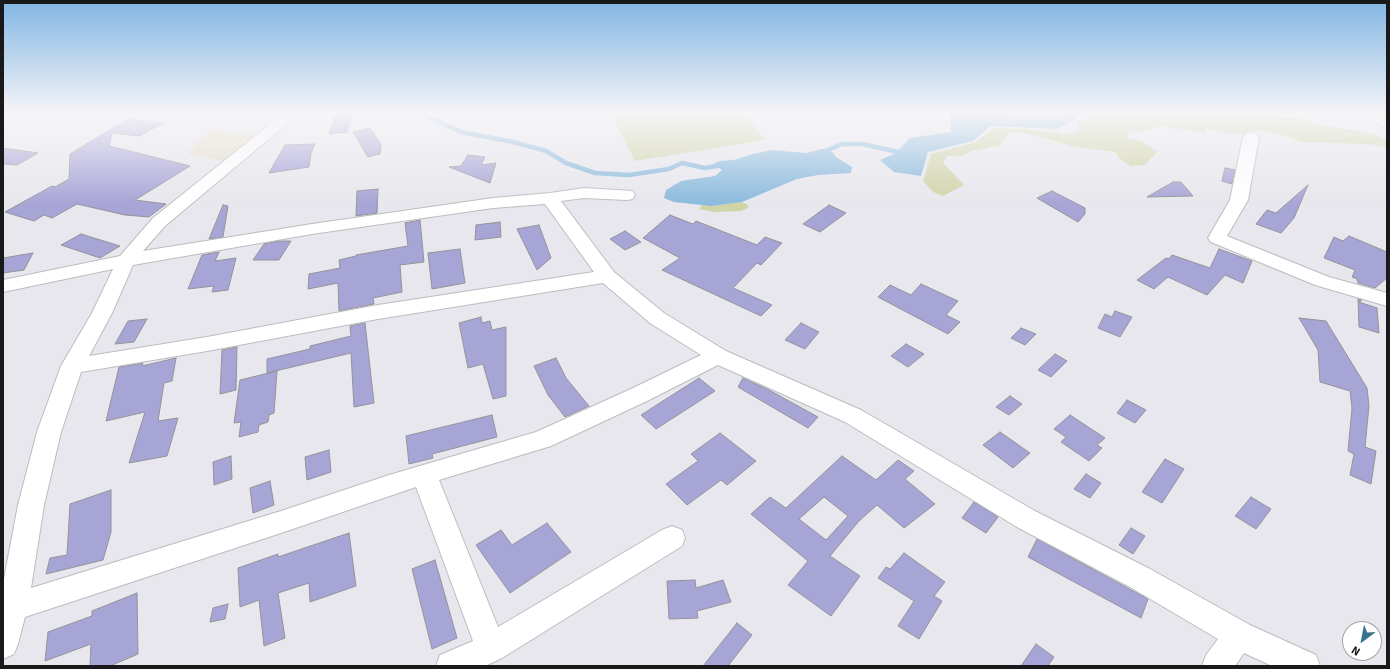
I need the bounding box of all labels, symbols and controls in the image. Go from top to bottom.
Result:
north arrow [1342,621,1382,661]
text: N [1349,643,1363,658]

